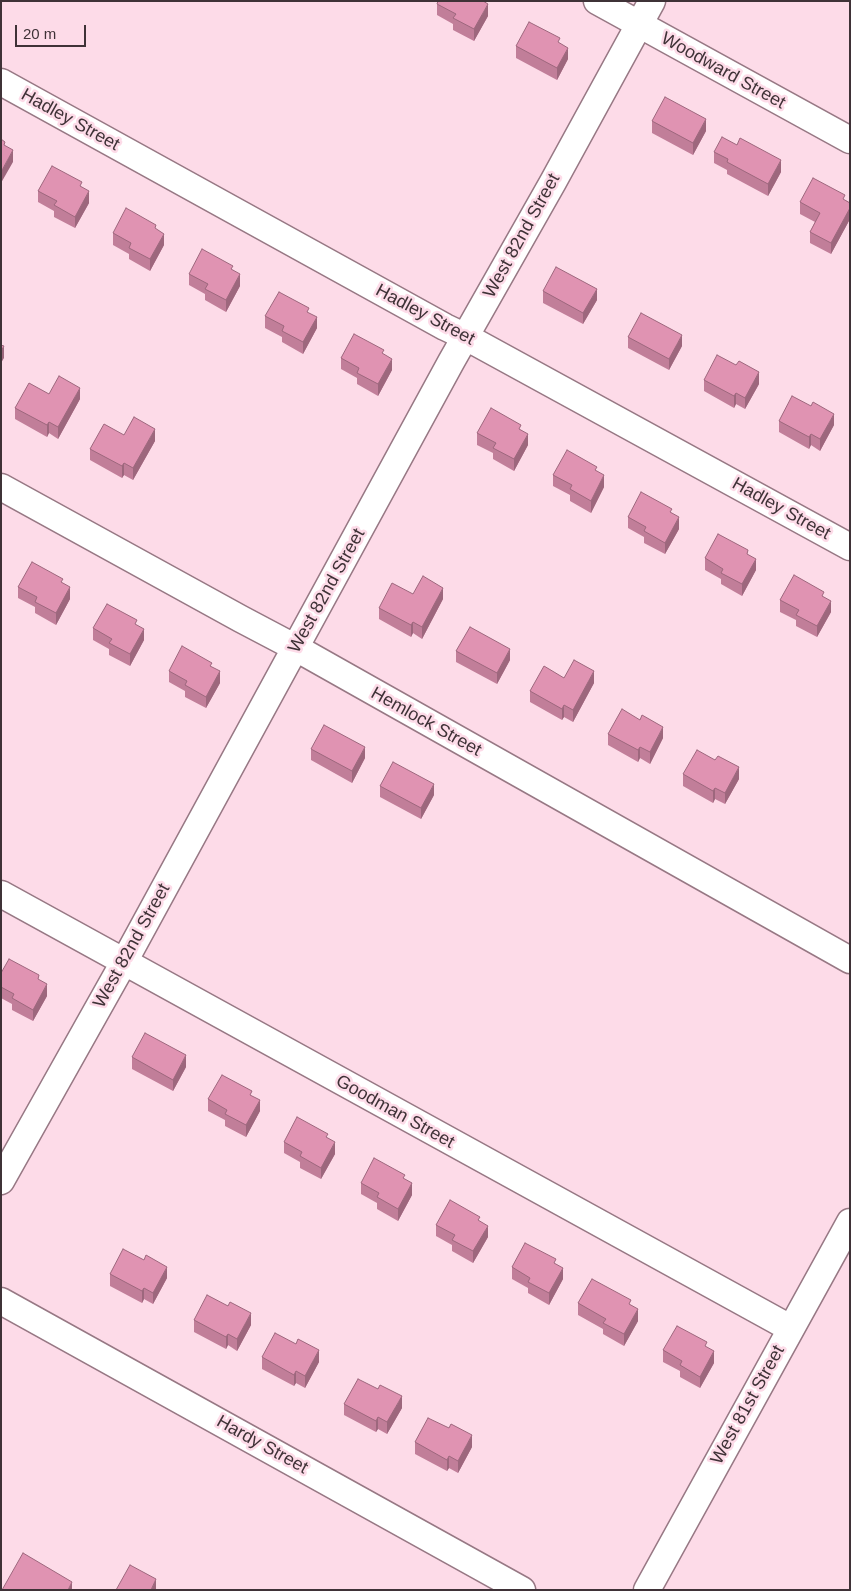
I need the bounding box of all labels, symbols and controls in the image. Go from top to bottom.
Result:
scale bar [18,15,89,47]
text: 20 m [23,25,56,42]
street label: Woodward Street [657,28,789,114]
street label: Hadley Street [17,84,123,156]
street label: West 82nd Street [479,170,565,302]
street label: Hadley Street [372,280,478,350]
street label: Hadley Street [728,473,834,545]
street label: West 82nd Street [284,525,370,657]
street label: Hemlock Street [367,683,485,761]
street label: West 82nd Street [89,880,175,1012]
street label: Goodman Street [332,1071,458,1153]
street label: West 81st Street [706,1342,790,1468]
street label: Hardy Street [213,1411,311,1479]

